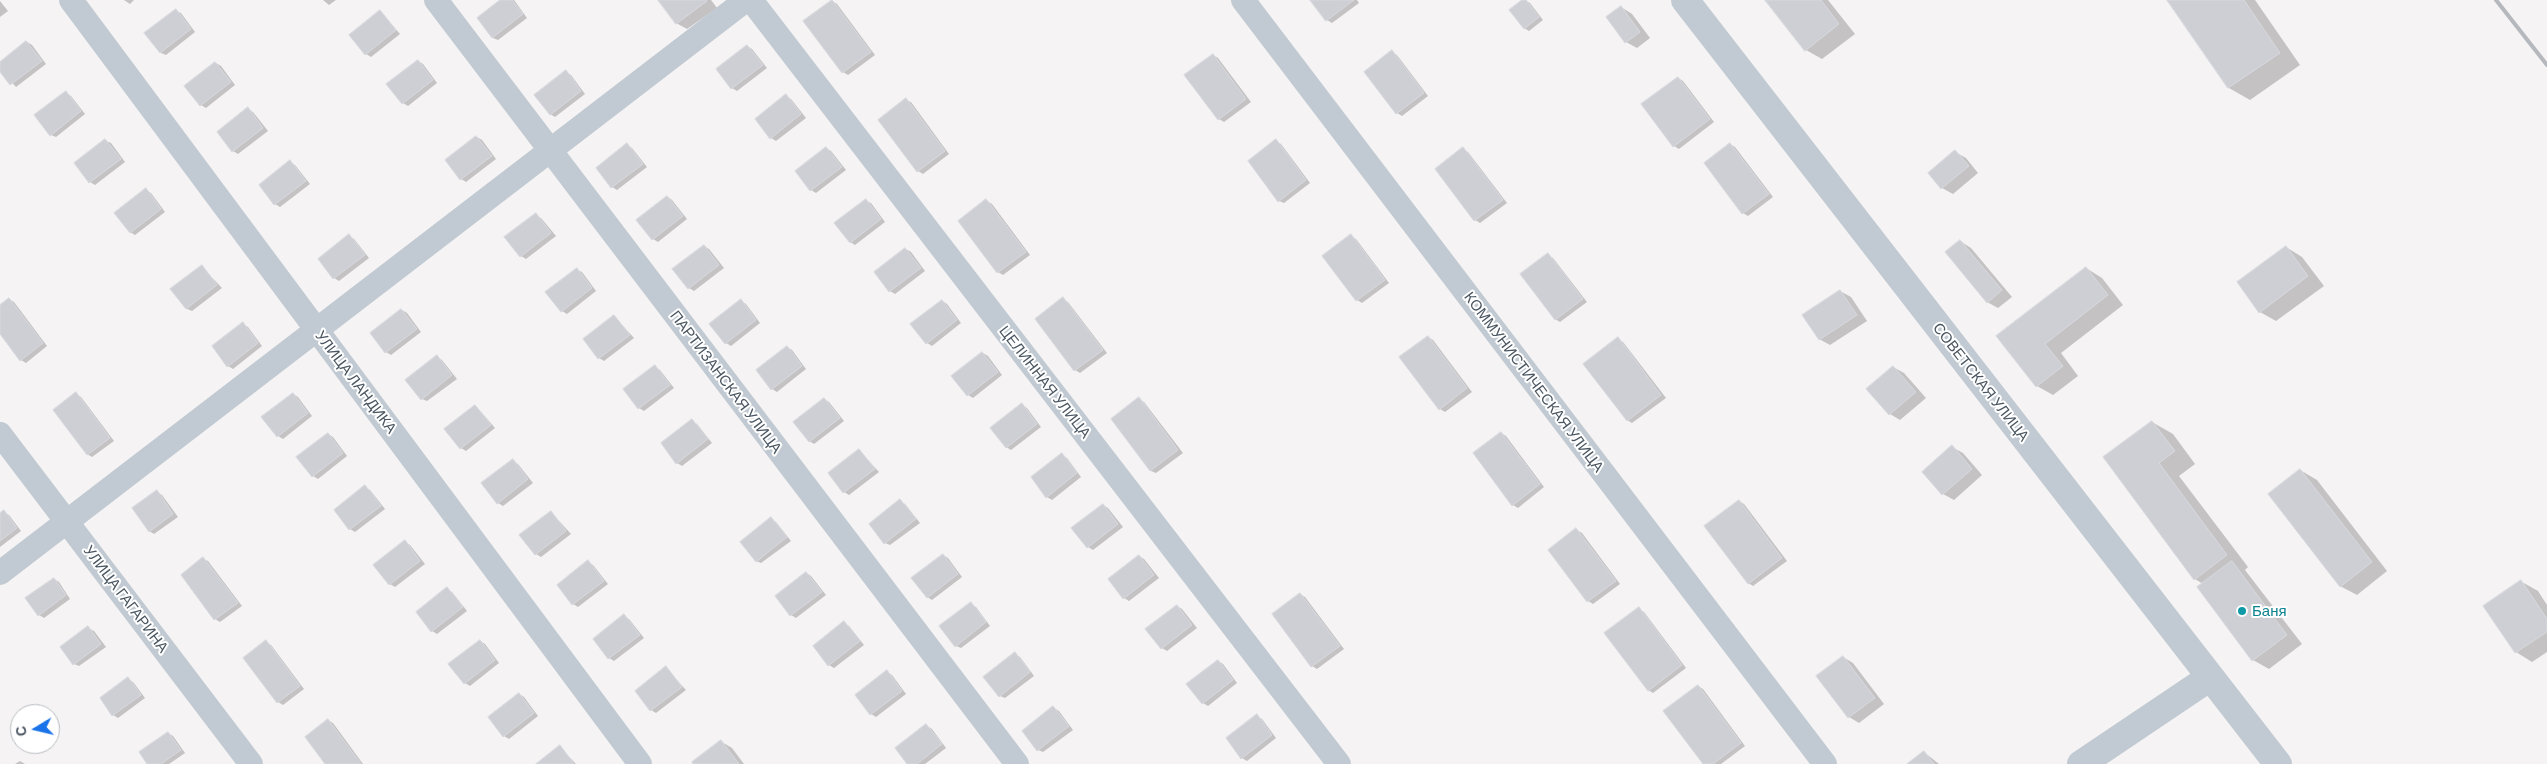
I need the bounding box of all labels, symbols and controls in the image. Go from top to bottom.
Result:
street label: КОММУНИСТИЧЕСКАЯ УЛИЦА [1460,288,1608,476]
street label: ПАРТИЗАНСКАЯ УЛИЦА [666,307,786,457]
street label: СОВЕТСКАЯ УЛИЦА [1929,319,2033,445]
street label: ЦЕЛИННАЯ УЛИЦА [995,322,1095,442]
street label: УЛИЦА ЛАНДИКА [311,327,401,437]
street label: УЛИЦА ГАГАРИНА [80,542,172,656]
place label: Баня [2252,602,2287,620]
marker: Баня [2236,605,2248,617]
north arrow [10,704,60,754]
text: С [11,725,30,738]

